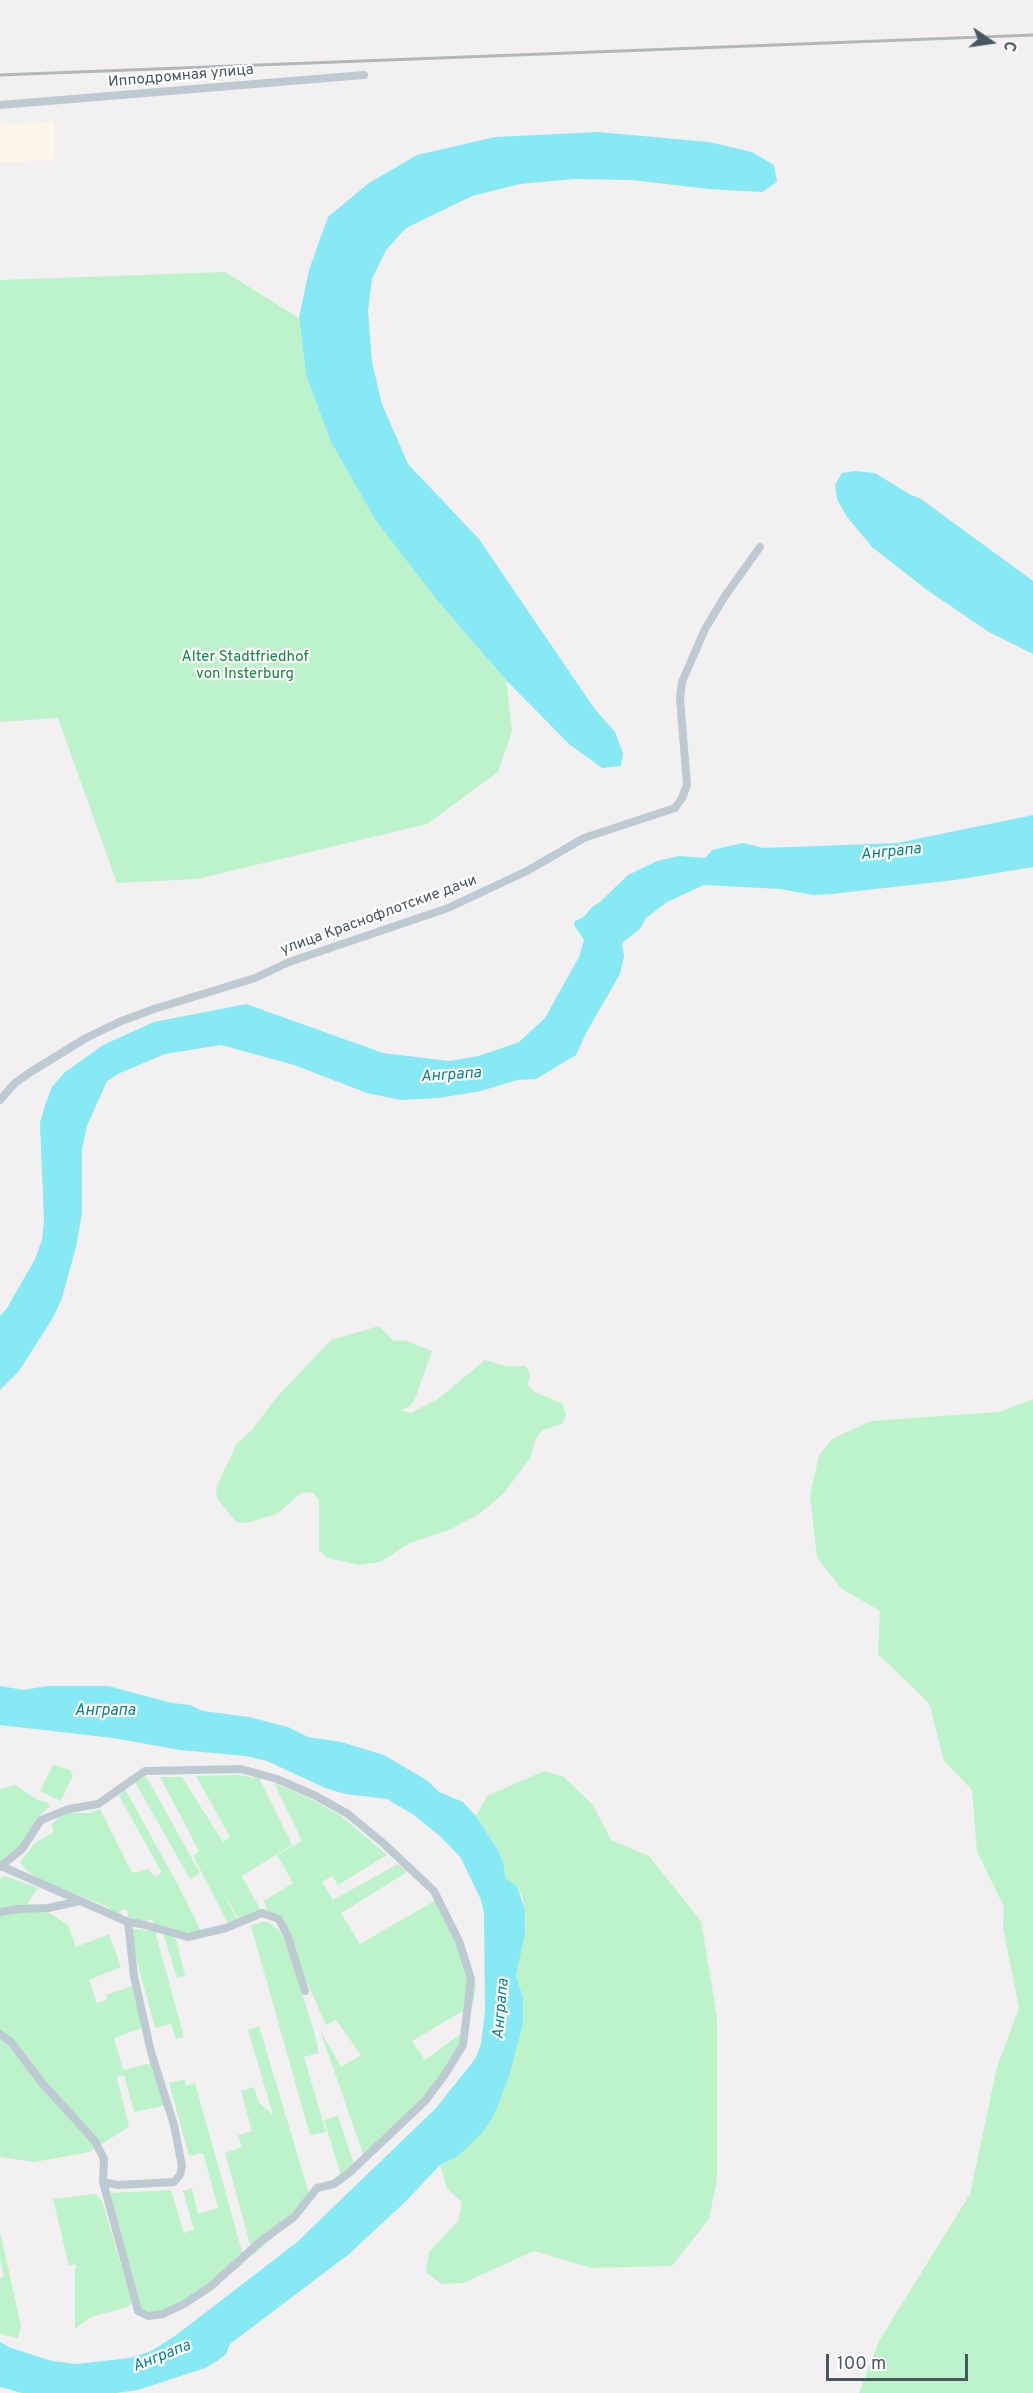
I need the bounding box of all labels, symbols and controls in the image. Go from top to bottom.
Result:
north arrow [961,12,1021,72]
text: С [998,39,1019,53]
street label: Ипподромная улица [108,62,254,92]
park label: Alter Stadtfriedhof von Insterburg [182,649,308,684]
water label: Анграпа [860,840,922,866]
street label: улица Краснофлотские дачи [279,872,479,960]
water label: Анграпа [420,1064,482,1088]
water label: Анграпа [75,1702,135,1722]
water label: Анграпа [490,1978,514,2040]
water label: Анграпа [130,2337,194,2377]
scale bar [829,2342,972,2380]
text: 100 m [837,2353,886,2376]

